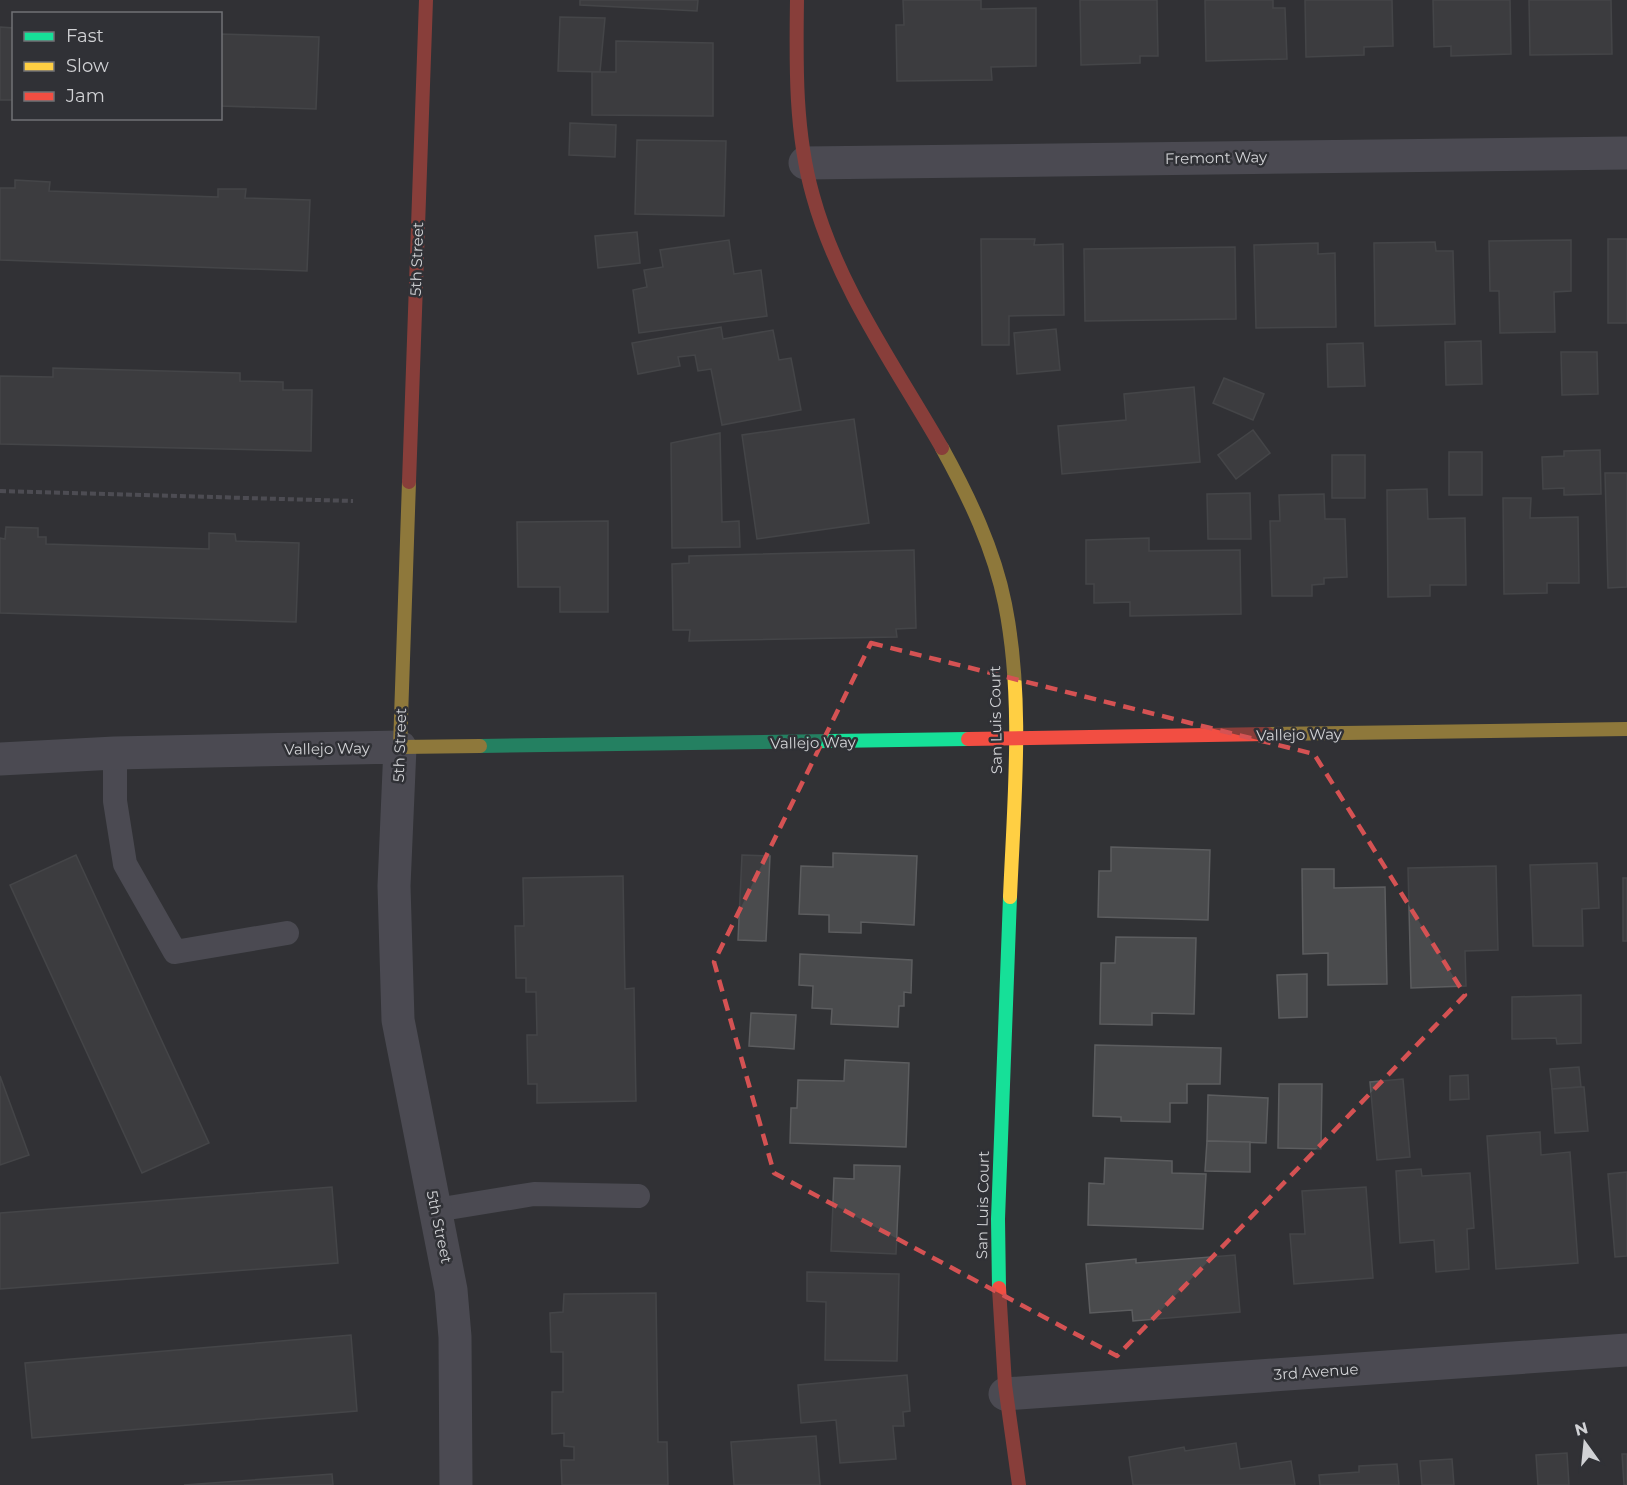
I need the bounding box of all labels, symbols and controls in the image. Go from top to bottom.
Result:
legend [12,12,222,120]
text: Fast [66,25,104,47]
text: Slow [66,55,109,77]
text: Jam [65,85,105,107]
street label: Fremont Way [1165,147,1268,168]
street label: 5th Street [406,222,427,296]
street label: San Luis Court [985,666,1006,774]
street label: 5th Street [389,708,410,782]
street label: Vallejo Way [1256,724,1343,745]
street label: Vallejo Way [770,732,857,753]
street label: Vallejo Way [284,738,371,759]
street label: San Luis Court [972,1151,993,1259]
street label: 5th Street [423,1189,456,1265]
street label: 3rd Avenue [1273,1359,1359,1384]
north arrow [1555,1413,1615,1473]
text: N [1573,1418,1590,1440]

